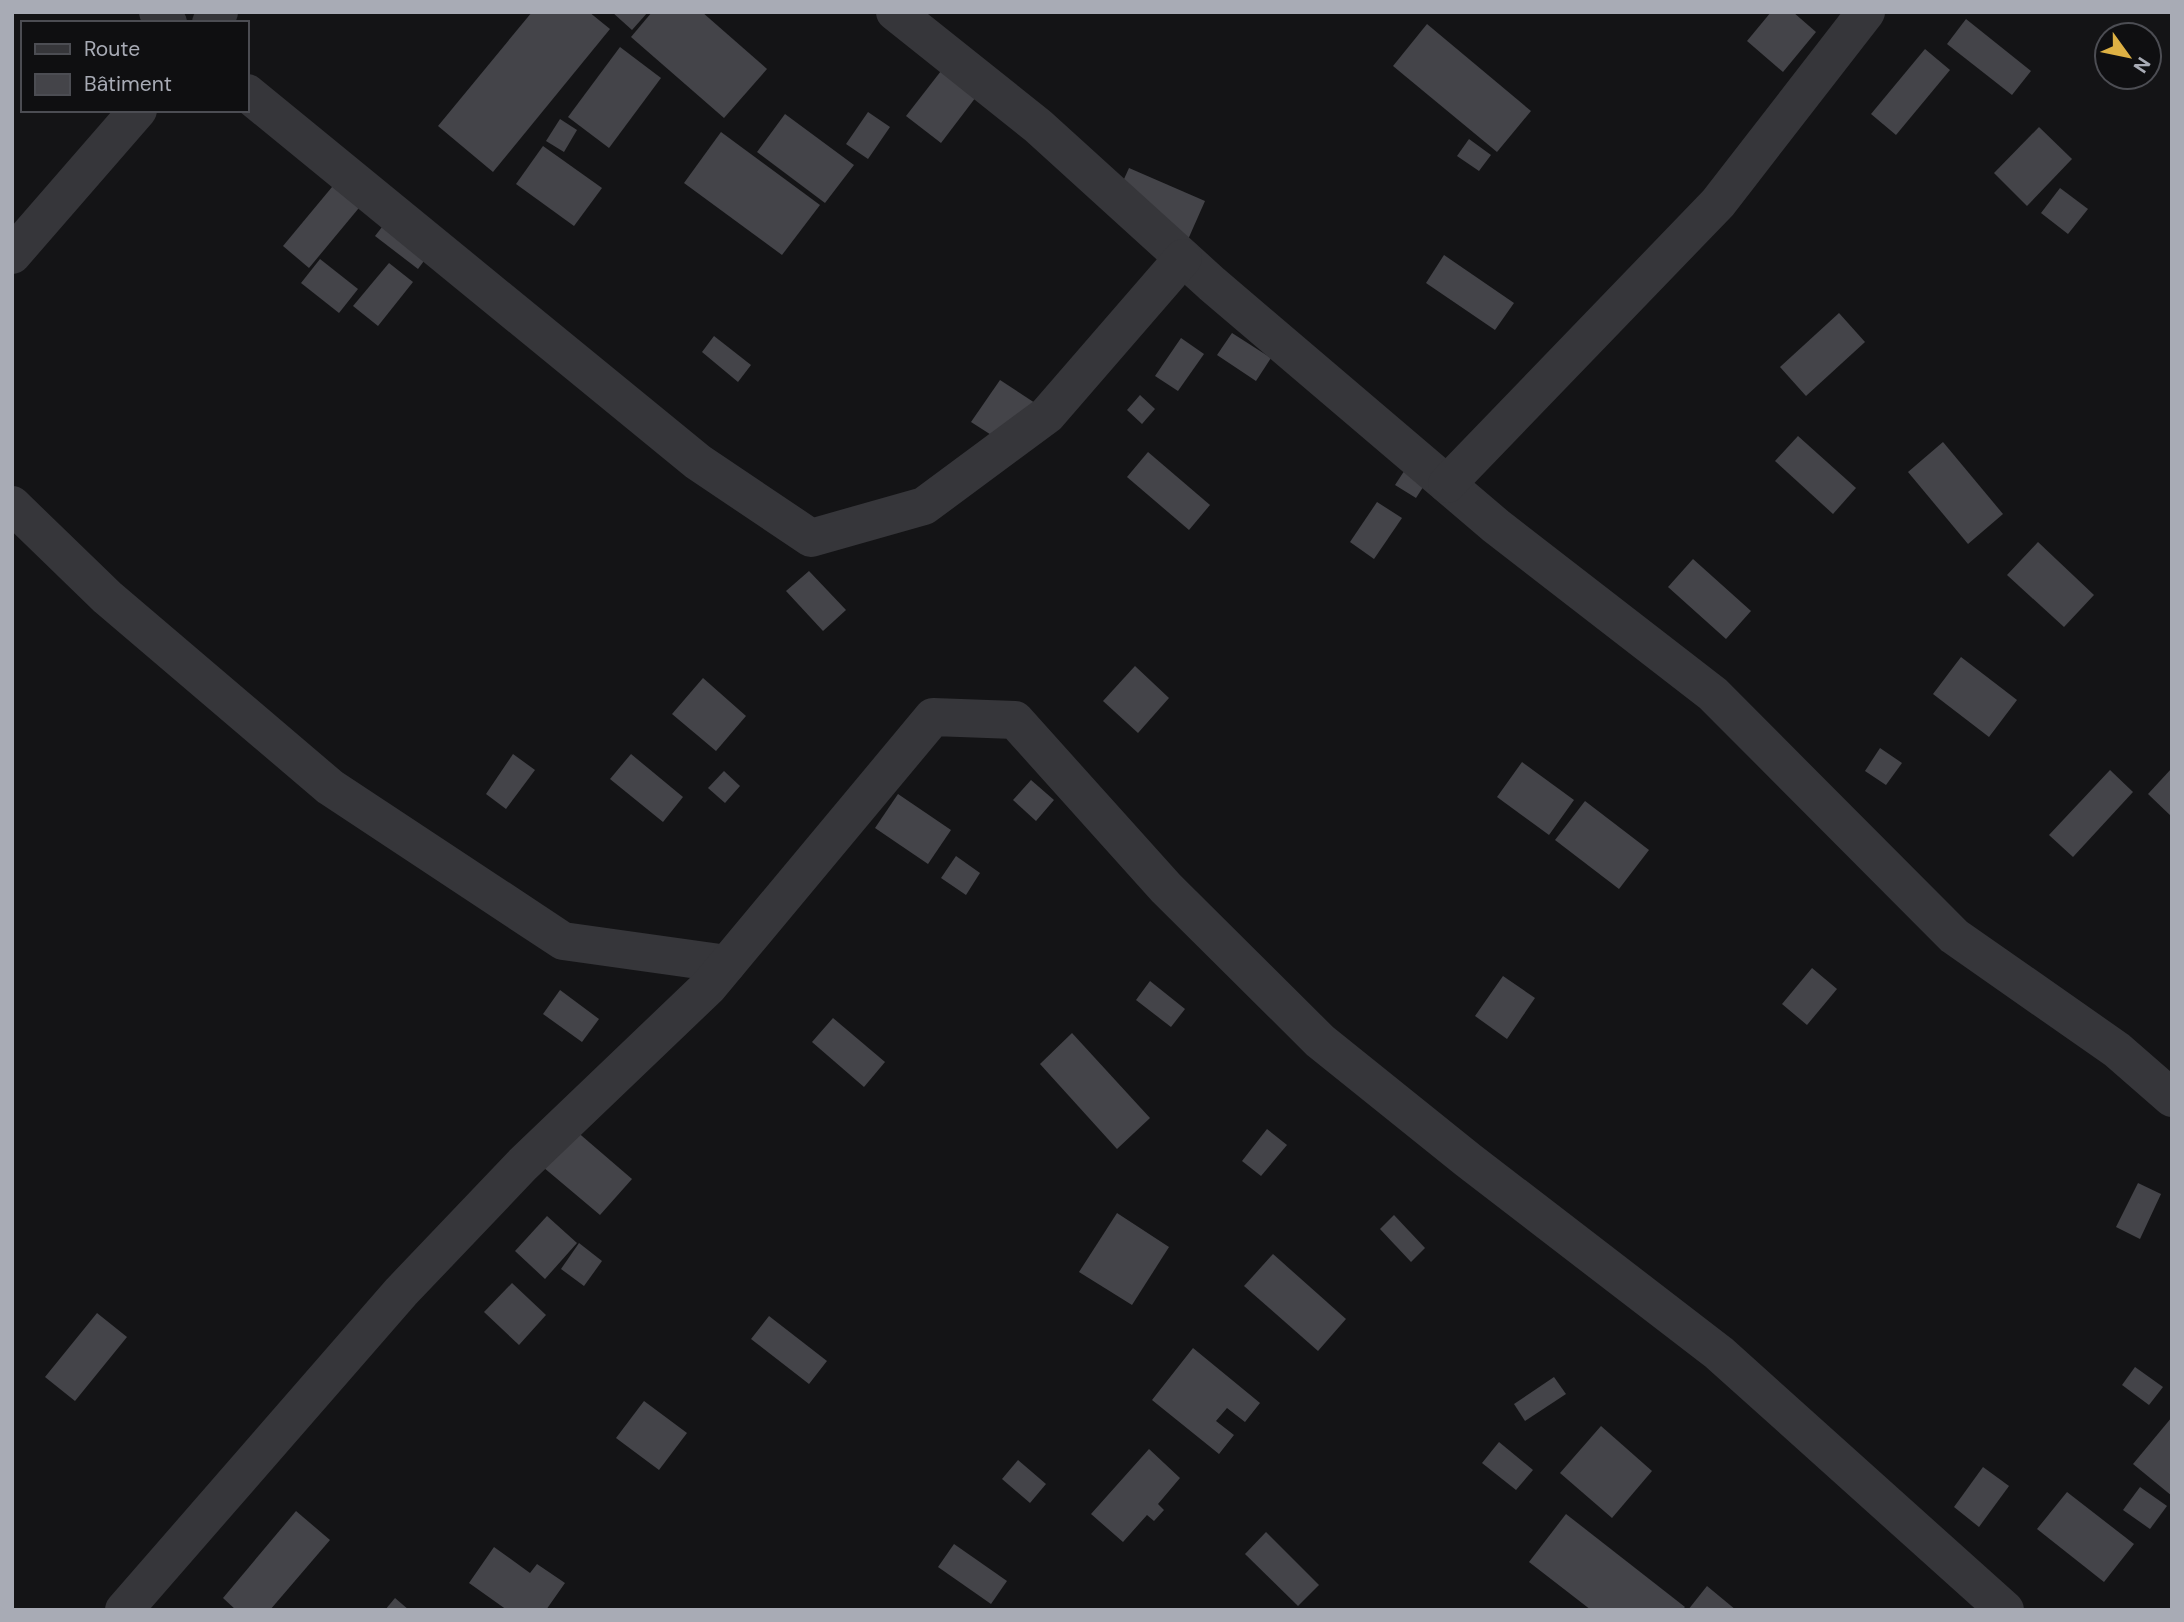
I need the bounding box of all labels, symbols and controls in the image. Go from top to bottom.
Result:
legend [21,21,248,112]
north arrow [2093,21,2163,91]
text: Route [84,35,140,63]
text: N [2128,52,2156,78]
text: Bâtiment [84,70,172,98]

